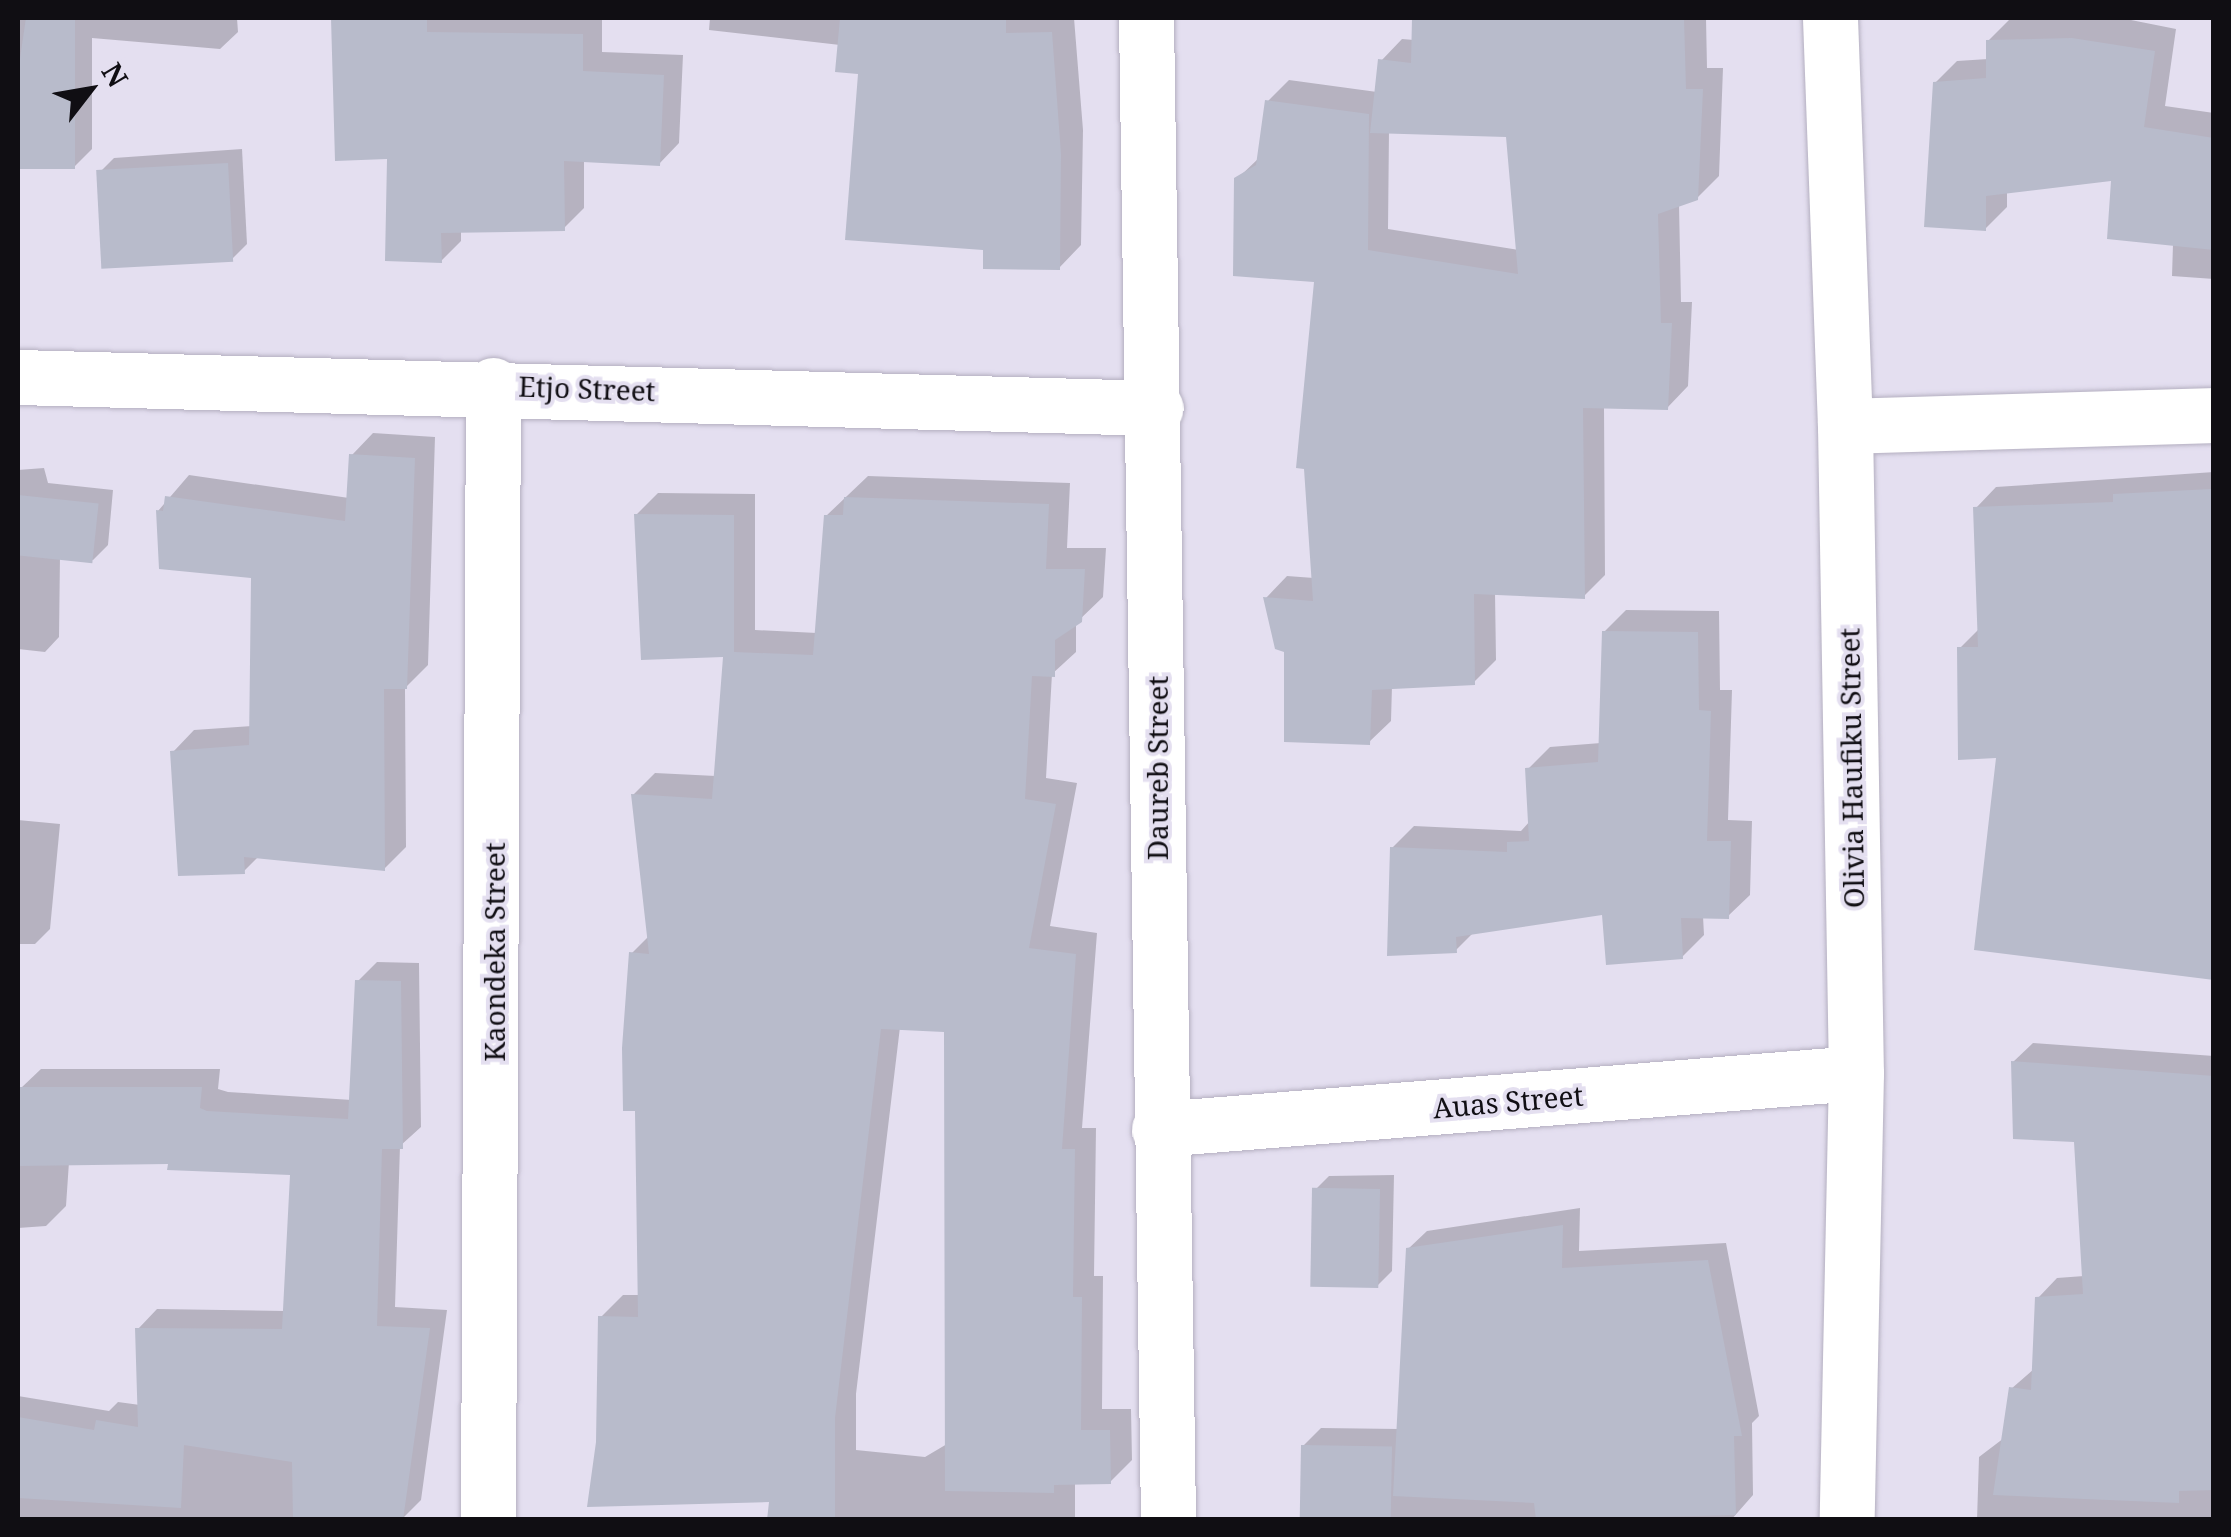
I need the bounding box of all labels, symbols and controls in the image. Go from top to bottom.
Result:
north arrow [40,40,140,140]
text: N [94,55,138,94]
street label: Etjo Street [518,369,656,407]
street label: Olivia Haufiku Street [1832,627,1870,909]
street label: Daureb Street [1140,676,1174,860]
street label: Kaondeka Street [477,842,511,1062]
street label: Auas Street [1431,1078,1585,1124]

